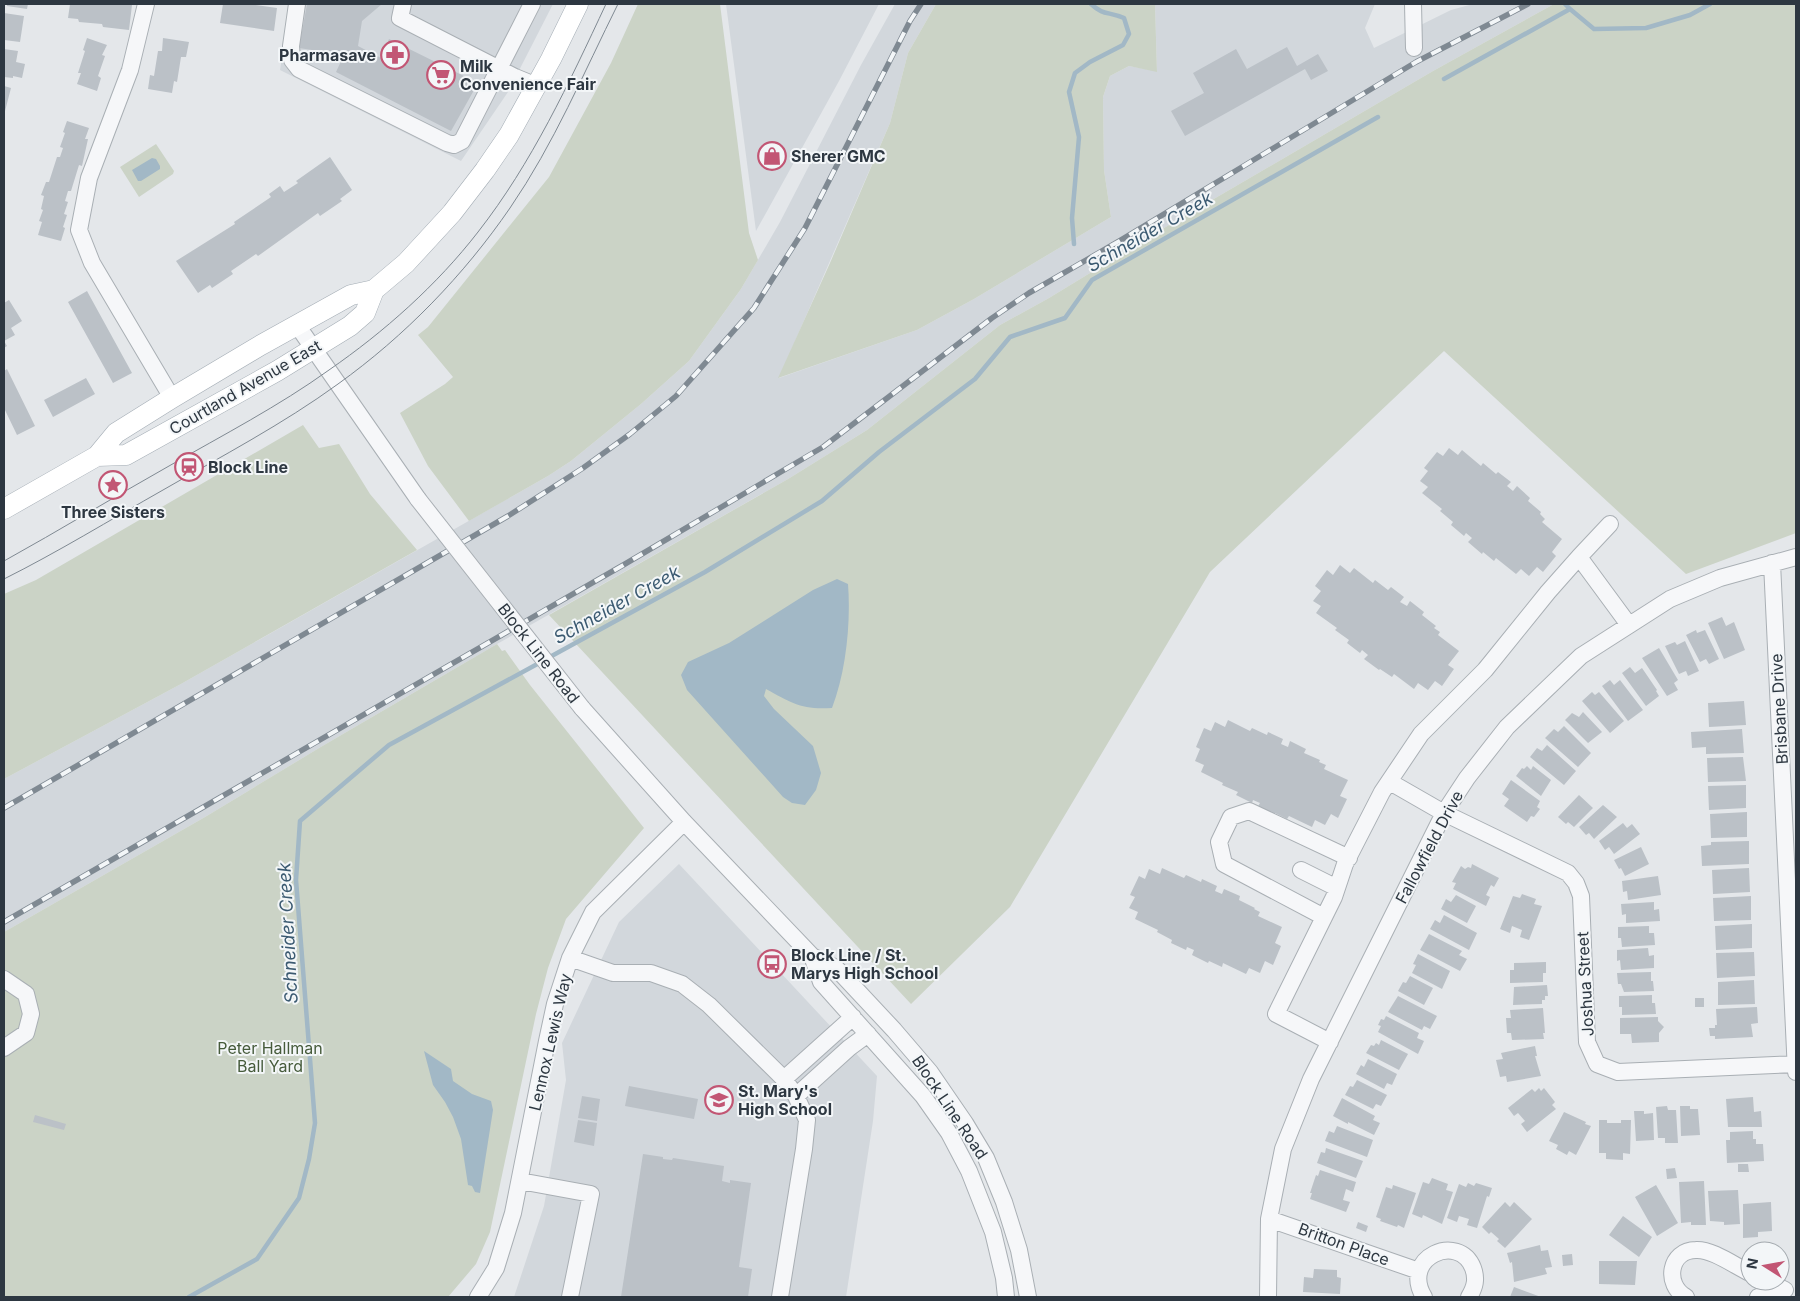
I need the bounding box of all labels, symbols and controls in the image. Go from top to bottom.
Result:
pharmacy icon: Pharmasave [380,40,410,70]
place label: Pharmasave [279,45,376,65]
place label: Milk Convenience Fair [460,56,596,94]
supermarket icon: Milk Convenience Fair [426,60,456,90]
shop icon: Sherer GMC [757,141,787,171]
place label: Sherer GMC [791,146,886,166]
water label: Schneider Creek [1083,187,1217,276]
street label: Courtland Avenue East [166,335,324,439]
station icon: Block Line [174,452,204,482]
place label: Block Line [208,457,288,477]
place icon: Three Sisters [98,470,128,500]
place label: Three Sisters [61,502,165,522]
water label: Schneider Creek [550,561,685,648]
street label: Block Line Road [494,599,584,707]
street label: Brisbane Drive [1766,653,1792,765]
street label: Fallowfield Drive [1391,787,1467,907]
water label: Schneider Creek [273,861,302,1004]
street label: Joshua Street [1572,931,1598,1037]
place label: Block Line / St. Marys High School [791,945,938,983]
bus stop icon: Block Line / St. Marys High School [757,949,787,979]
street label: Lennox Lewis Way [524,971,576,1113]
park label: Peter Hallman Ball Yard [217,1038,323,1076]
street label: Block Line Road [908,1051,992,1163]
place label: St. Mary's High School [738,1081,832,1119]
school or university icon: St. Mary's High School [704,1085,734,1115]
street label: Britton Place [1296,1218,1392,1270]
north arrow [1740,1241,1790,1291]
text: N [1742,1257,1761,1270]

